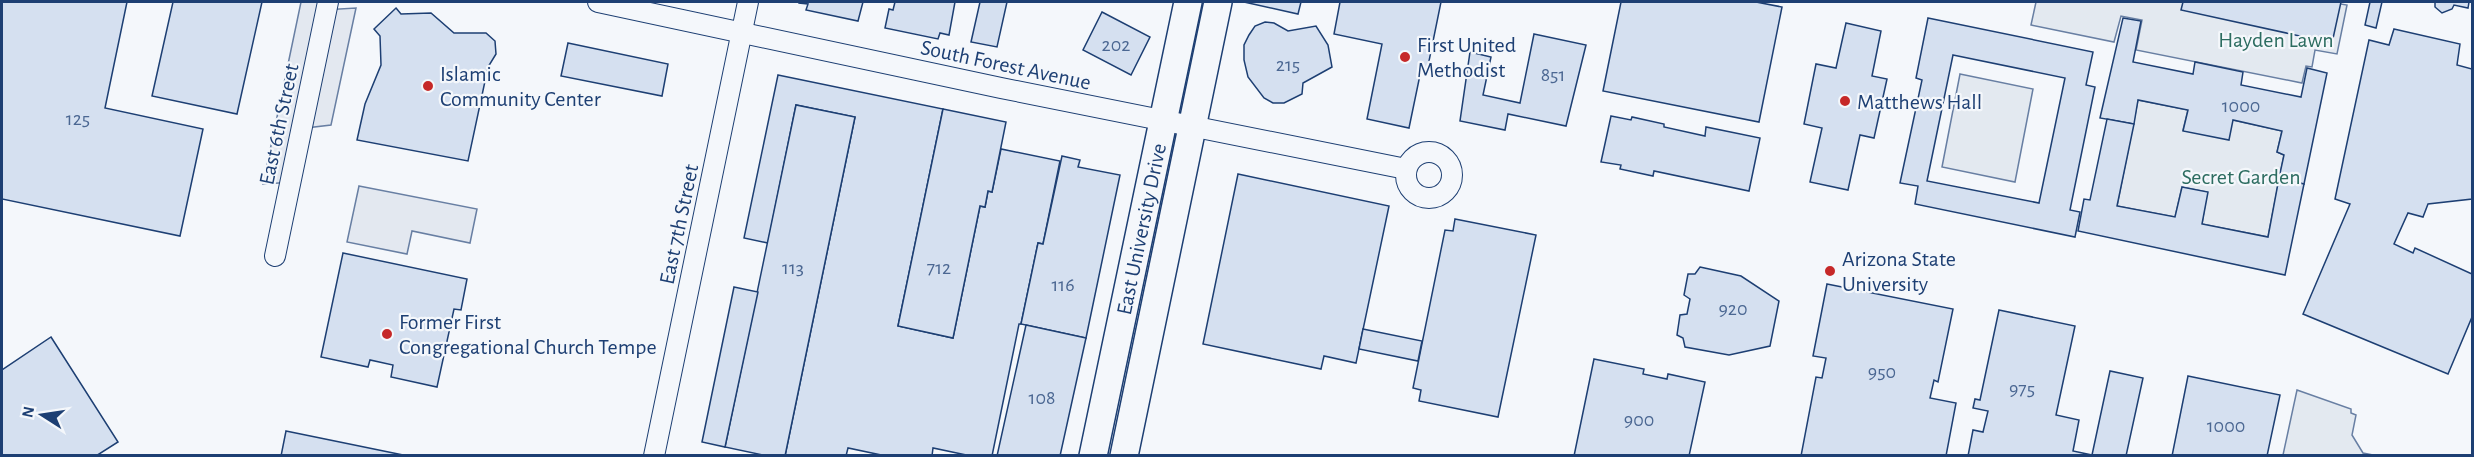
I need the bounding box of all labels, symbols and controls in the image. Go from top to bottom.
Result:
park label: Hayden Lawn [2218,29,2334,51]
place label: First United Methodist [1417,34,1516,81]
house number: 202 [1102,35,1130,55]
street label: South Forest Avenue [919,36,1093,94]
marker: First United Methodist [1398,50,1412,64]
house number: 215 [1276,55,1300,75]
street label: East 6th Street [255,62,303,187]
place label: Islamic Community Center [440,63,601,110]
house number: 851 [1541,65,1565,85]
marker: Islamic Community Center [421,79,435,93]
place label: Matthews Hall [1857,91,1982,113]
marker: Matthews Hall [1838,94,1852,108]
house number: 1000 [2222,96,2260,116]
house number: 125 [66,109,90,129]
street label: East University Drive [1113,141,1170,317]
street label: East 7th Street [656,162,702,286]
park label: Secret Garden [2181,166,2301,188]
place label: Arizona State University [1842,248,1956,295]
house number: 113 [782,258,804,278]
house number: 712 [927,258,951,278]
marker: Arizona State University [1823,264,1837,278]
house number: 116 [1051,275,1075,295]
house number: 920 [1718,299,1748,319]
place label: Former First Congregational Church Tempe [399,311,657,358]
marker: Former First Congregational Church Tempe [380,327,394,341]
house number: 950 [1868,362,1896,382]
house number: 975 [2009,379,2035,399]
north arrow [12,385,72,445]
house number: 108 [1029,388,1055,408]
text: N [19,405,37,419]
house number: 900 [1624,410,1654,430]
house number: 1000 [2207,416,2245,436]

